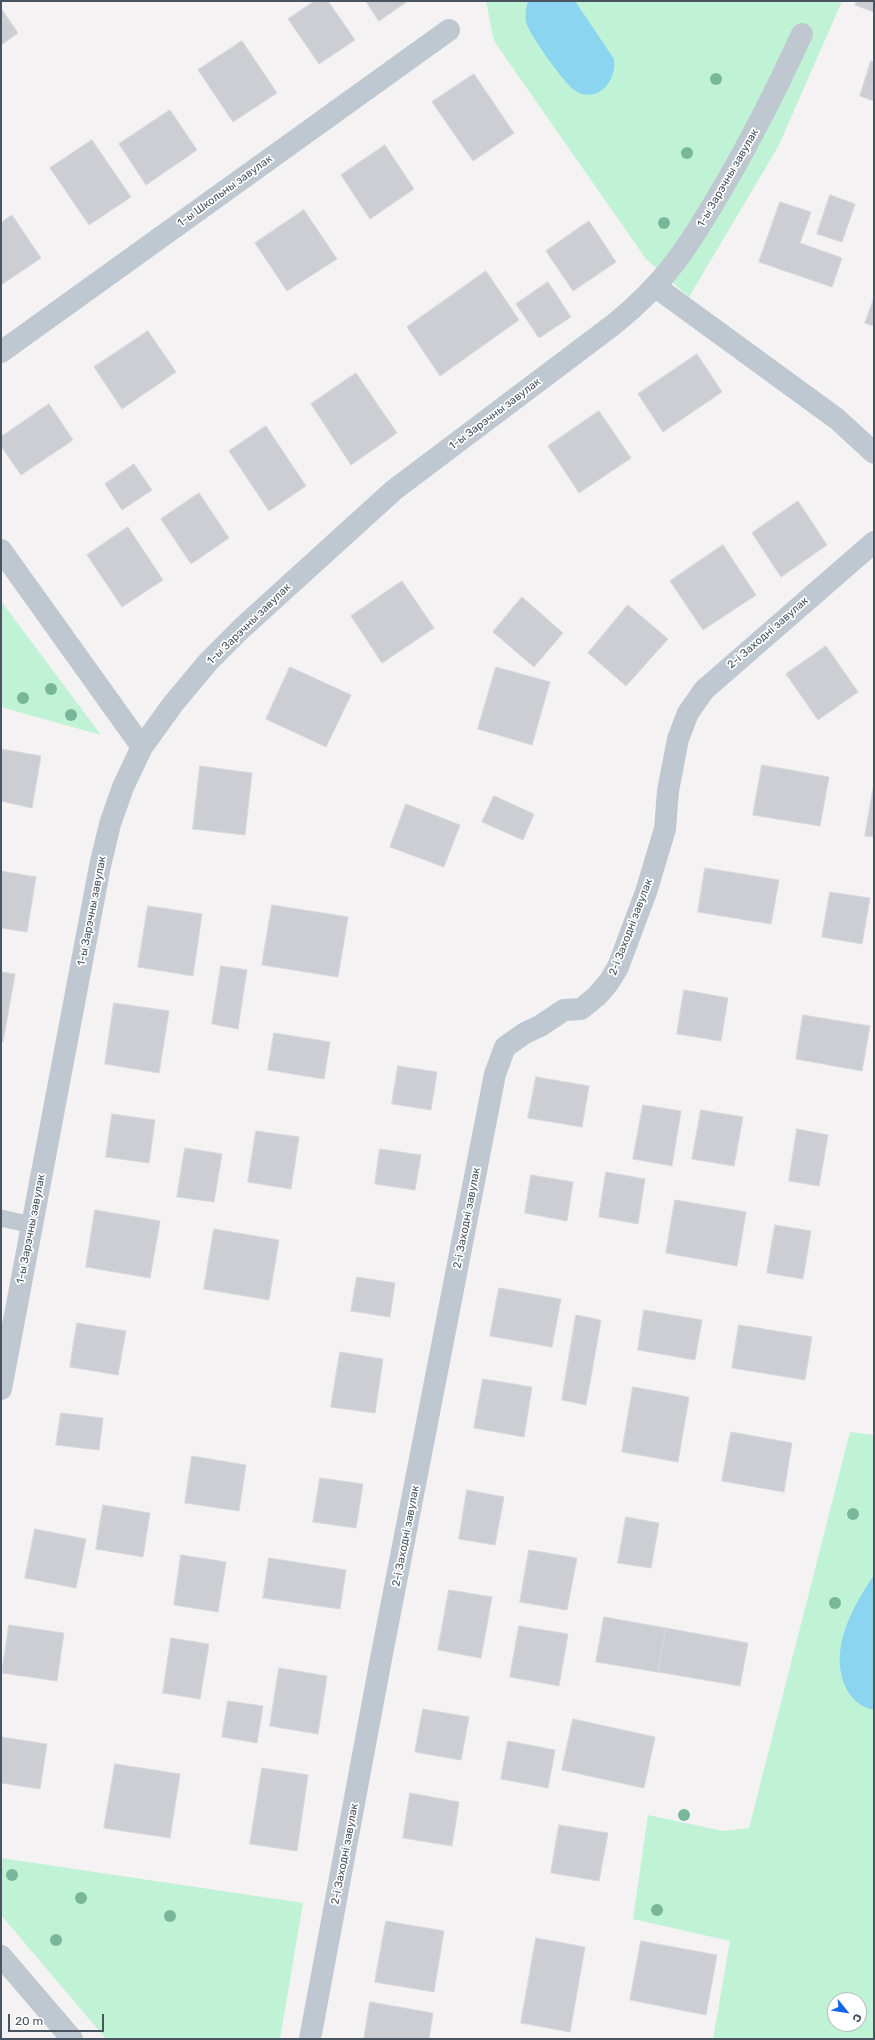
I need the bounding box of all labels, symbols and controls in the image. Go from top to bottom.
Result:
street label: 1-ы Зарэчны завулак [694,127,762,229]
street label: 1-ы Школьны завулак [175,152,275,230]
street label: 1-ы Зарэчны завулак [447,375,543,453]
street label: 1-ы Зарэчны завулак [204,581,294,667]
street label: 2-і Заходні завулак [725,594,811,672]
street label: 1-ы Зарэчны завулак [75,855,109,967]
street label: 2-і Заходні завулак [606,877,656,977]
street label: 2-і Заходні завулак [451,1166,483,1270]
street label: 1-ы Зарэчны завулак [14,1173,48,1285]
street label: 2-і Заходні завулак [390,1484,422,1588]
street label: 2-і Заходні завулак [329,1802,361,1906]
north arrow [827,1992,867,2032]
scale bar [10,2006,106,2032]
text: С [849,2011,865,2024]
text: 20 m [15,2014,43,2028]

